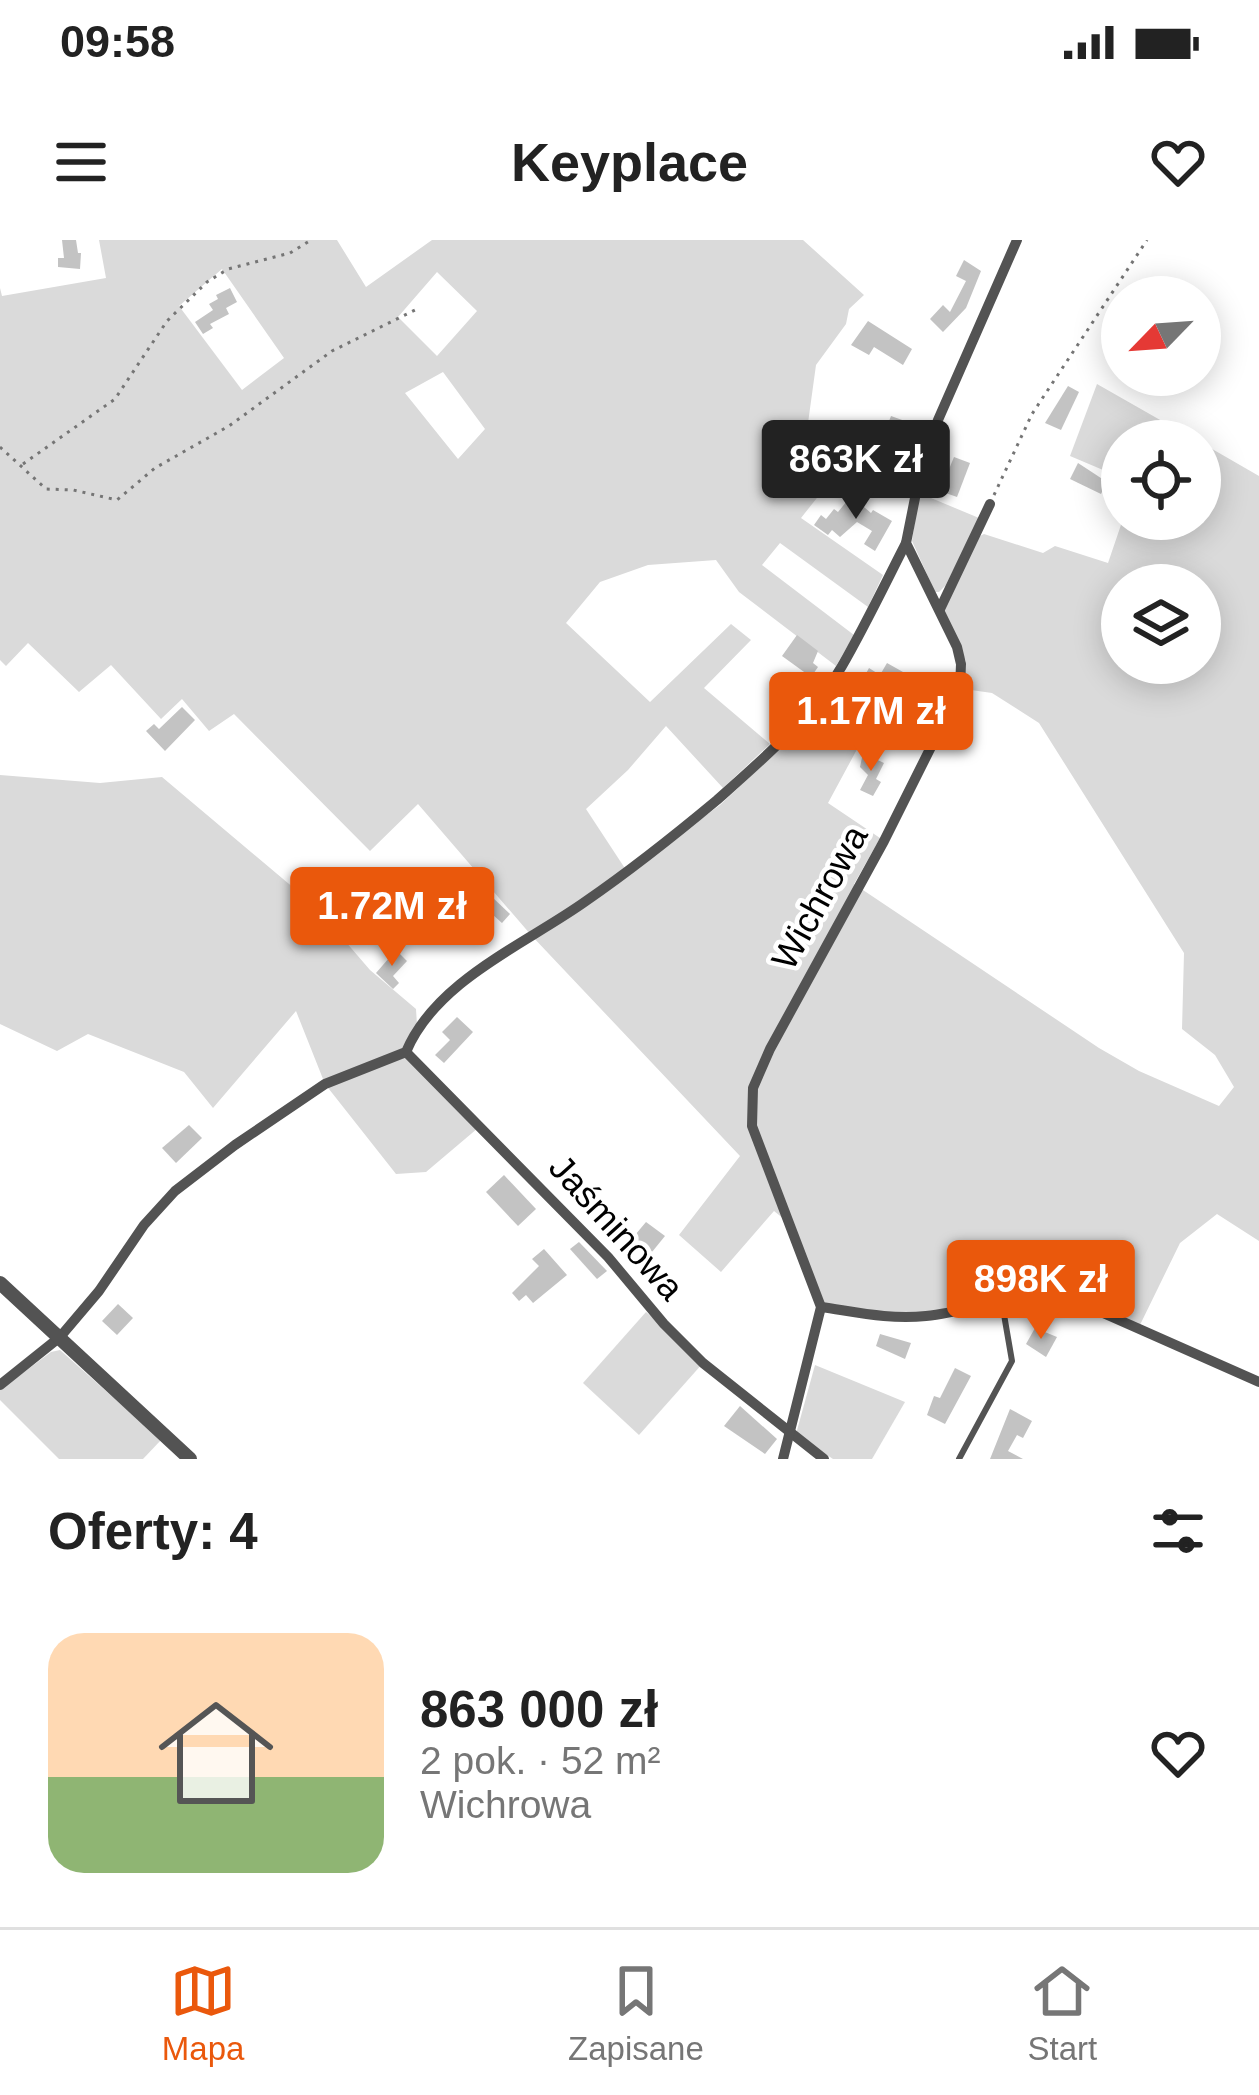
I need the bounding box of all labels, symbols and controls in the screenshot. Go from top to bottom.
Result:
text: 09:58 [60,16,175,67]
icon: menu [48,129,114,195]
icon: heart [1145,129,1211,195]
text: Keyplace [511,132,748,192]
north arrow [1101,276,1221,396]
map controls [1101,276,1221,684]
pin: 863K zł [745,420,967,522]
button: locate [1101,420,1221,540]
text: 863K zł [789,437,923,480]
button: layers [1101,564,1221,684]
pin: 1.17M zł [747,672,995,774]
text: 1.17M zł [796,689,946,732]
street label: Wichrowa [763,817,876,976]
pin: 1.72M zł [268,867,516,969]
text: 1.72M zł [317,884,467,927]
street label: Jaśminowa [541,1147,693,1309]
pin: 898K zł [930,1240,1152,1342]
text: 898K zł [974,1257,1108,1300]
icon: filters [1145,1498,1211,1564]
text: Oferty: 4 [48,1503,258,1560]
icon: home [144,1681,288,1825]
text: 863 000 zł [420,1681,658,1738]
icon: heart [1145,1720,1211,1786]
text: 2 pok. · 52 m² [420,1739,661,1782]
text: Wichrowa [420,1783,591,1826]
tab: Mapa [162,1958,244,2068]
tab: Zapisane [568,1958,704,2068]
tab: Start [1027,1958,1097,2068]

